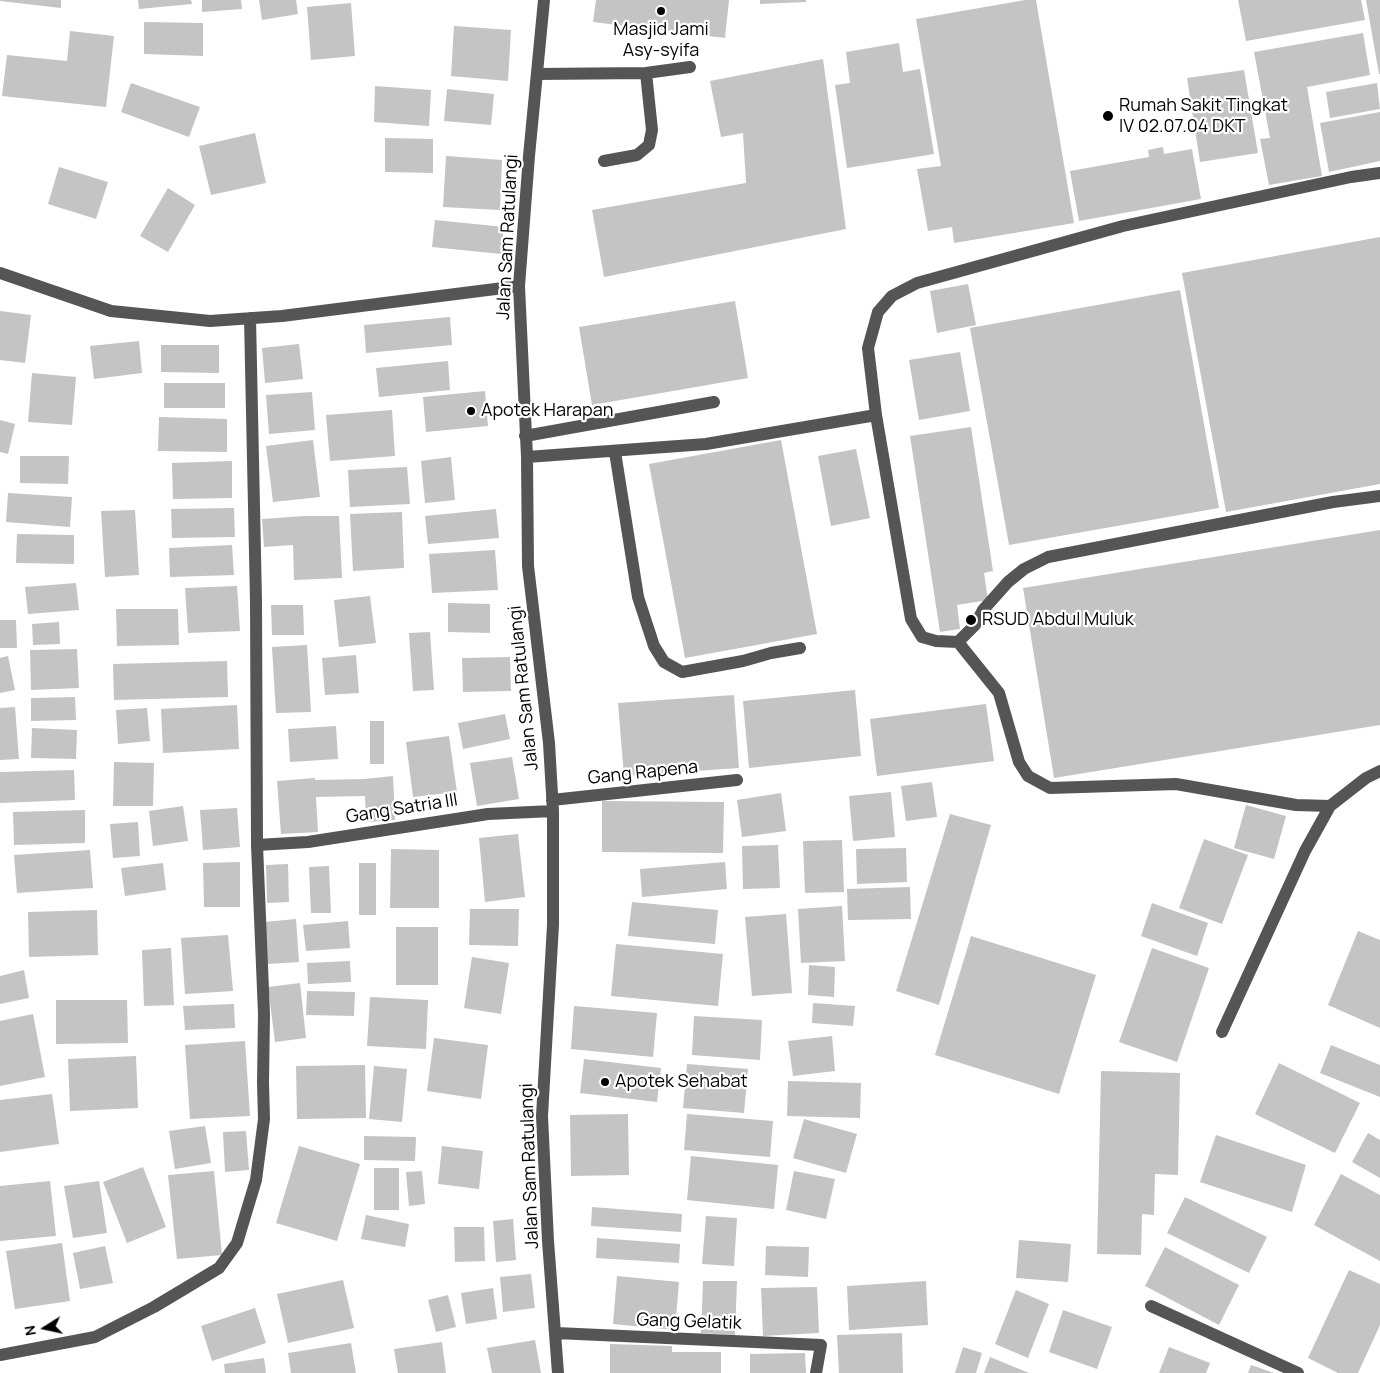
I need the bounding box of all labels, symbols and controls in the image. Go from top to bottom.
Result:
marker: Masjid Jami Asy-syifa [655,5,667,17]
place label: Masjid Jami Asy-syifa [613,19,709,62]
place label: Rumah Sakit Tingkat IV 02.07.04 DKT [1119,95,1288,138]
marker: Rumah Sakit Tingkat IV 02.07.04 DKT [1101,109,1115,123]
street label: Jalan Sam Ratulangi [493,154,523,320]
place label: Apotek Harapan [481,400,613,422]
marker: Apotek Harapan [465,405,477,417]
street label: Jalan Sam Ratulangi [505,604,543,772]
place label: RSUD Abdul Muluk [982,609,1134,631]
marker: RSUD Abdul Muluk [964,613,978,627]
street label: Gang Rapena [587,756,699,790]
street label: Gang Satria III [345,790,459,828]
place label: Apotek Sehabat [615,1071,748,1093]
marker: Apotek Sehabat [599,1076,611,1088]
street label: Jalan Sam Ratulangi [516,1083,544,1249]
north arrow [20,1303,70,1353]
street label: Gang Gelatik [636,1309,742,1335]
text: N [20,1324,40,1337]

